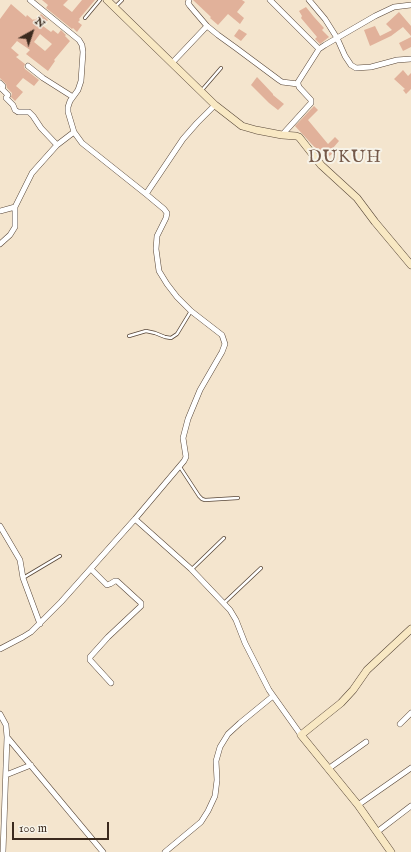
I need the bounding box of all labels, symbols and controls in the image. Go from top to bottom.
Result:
north arrow [12,12,52,52]
text: N [32,14,48,31]
district label: DUKUH [308,149,382,169]
scale bar [14,814,111,840]
text: 100 m [19,821,47,836]

